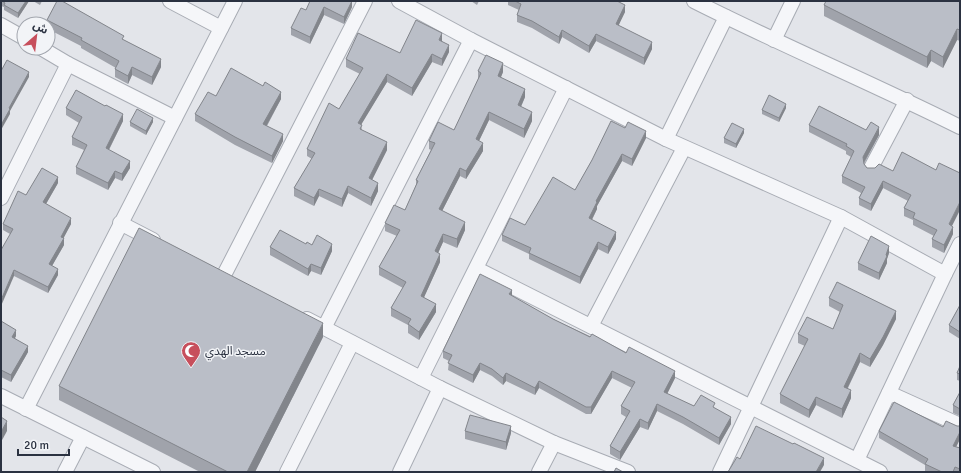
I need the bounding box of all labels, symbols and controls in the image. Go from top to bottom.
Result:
north arrow [16,16,56,56]
text: ش [31,18,50,37]
mosque icon: مسجد الهدي [180,340,202,368]
place label: مسجد الهدي [205,344,266,361]
scale bar [18,431,69,457]
text: 20 m [24,438,49,453]

